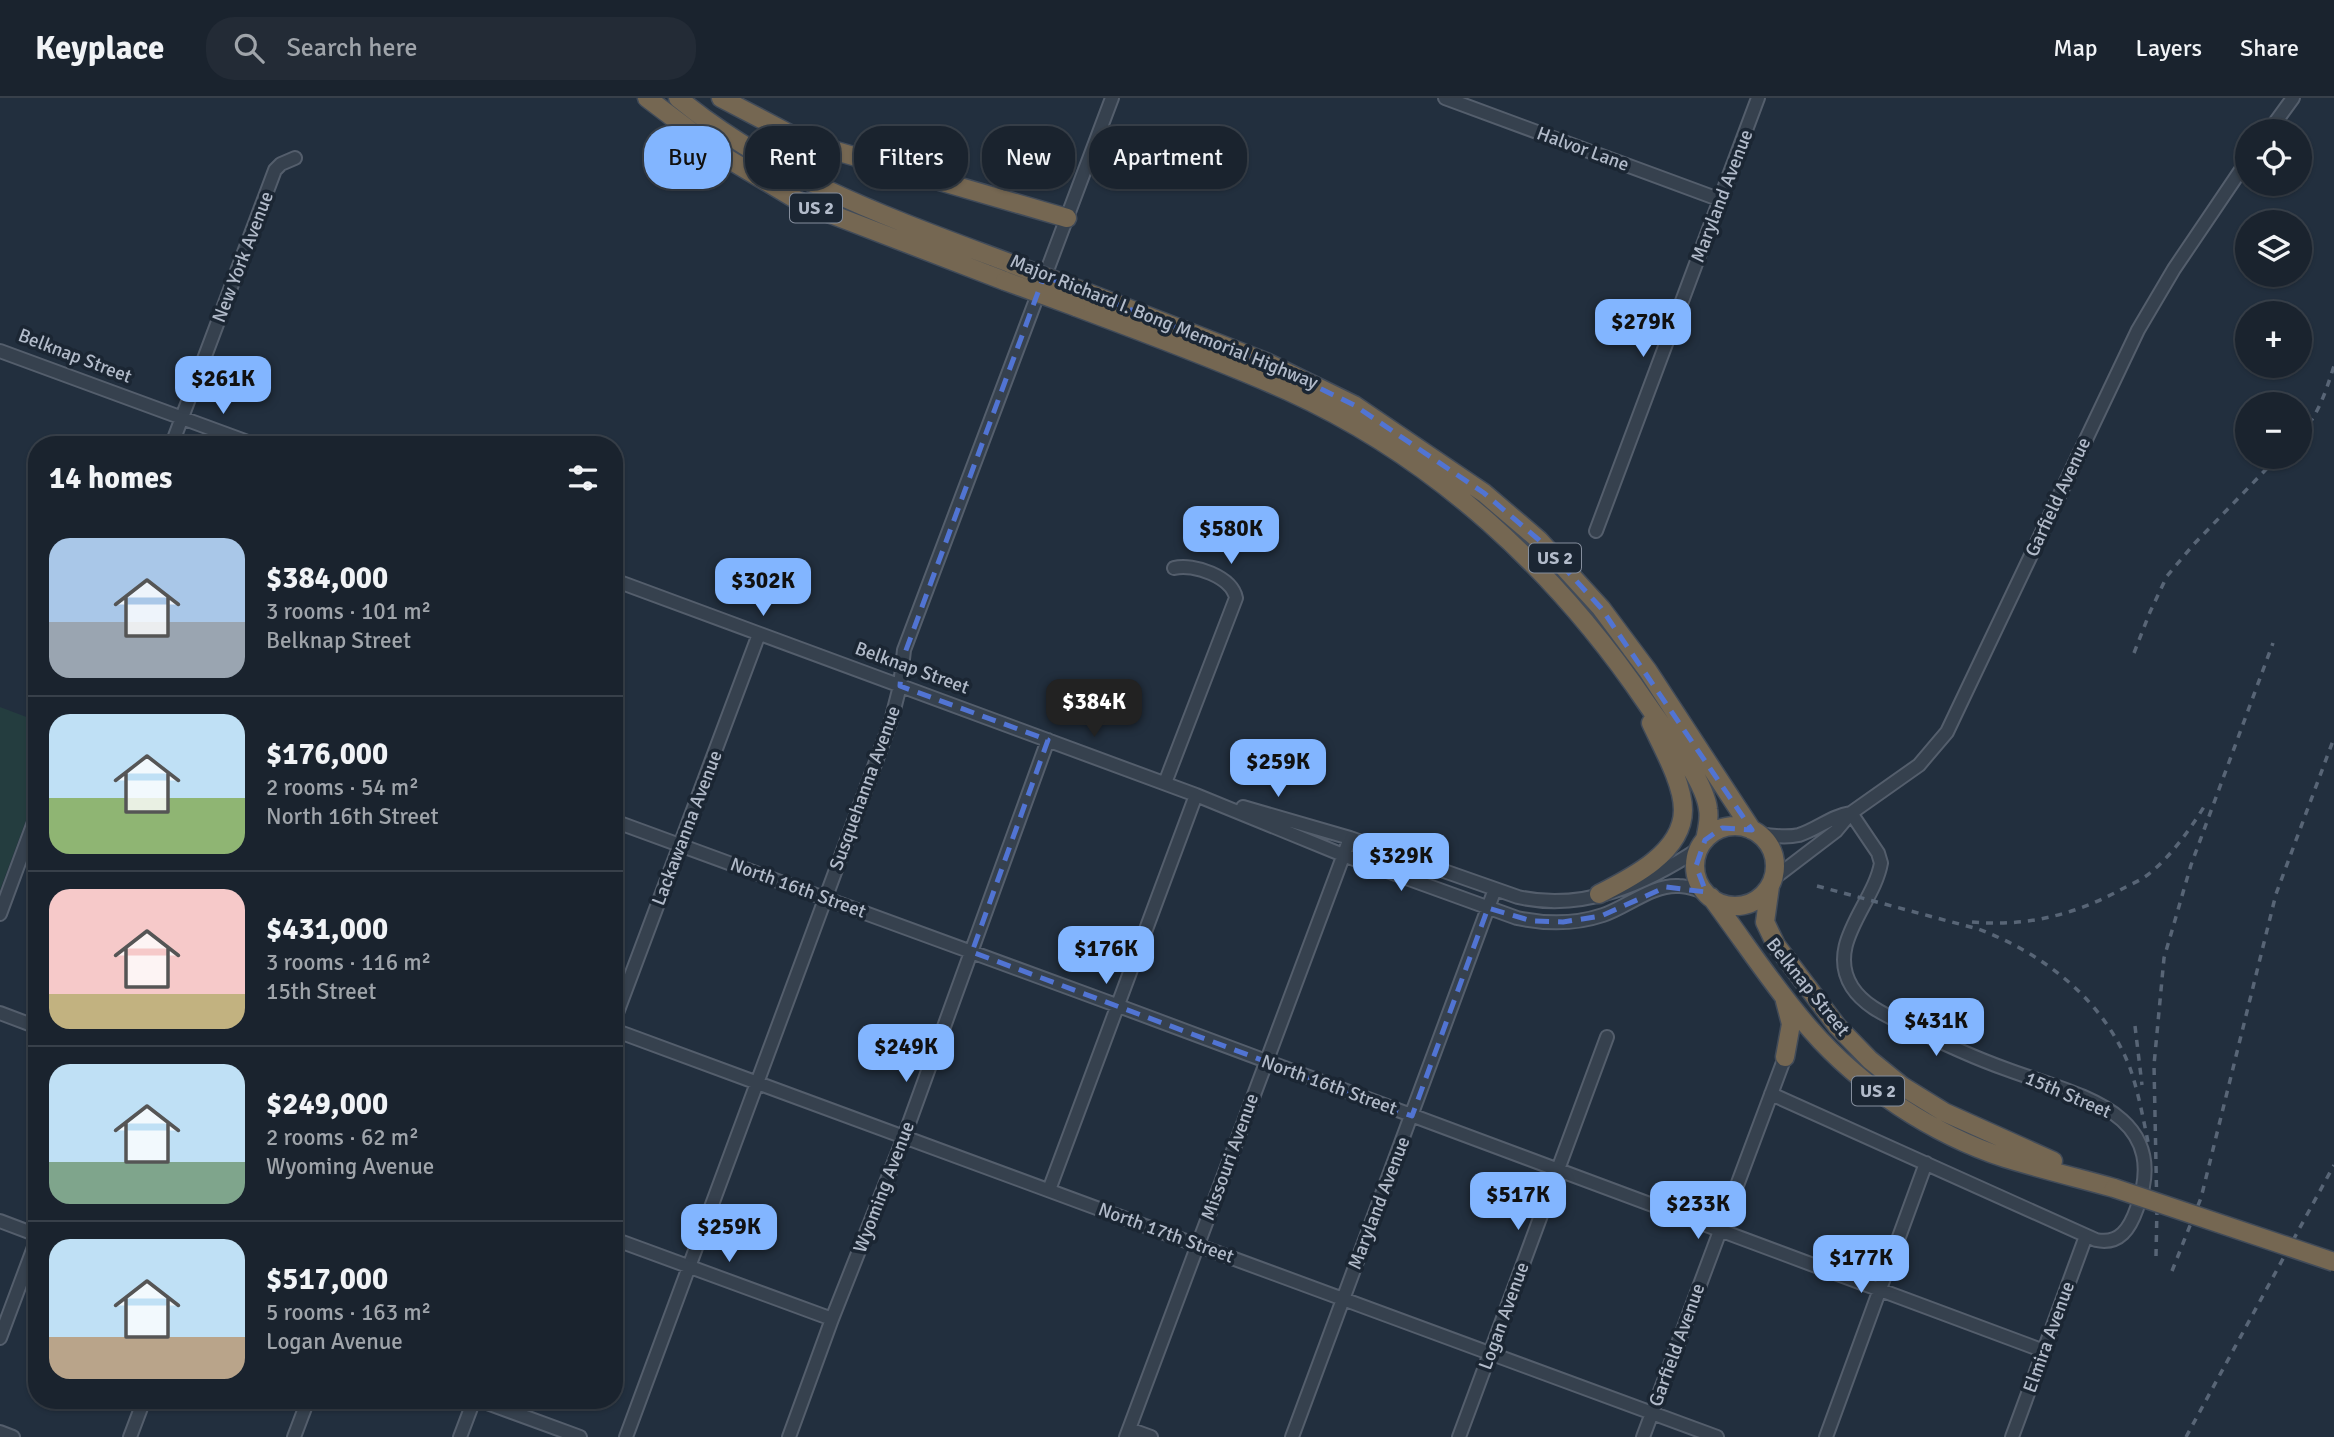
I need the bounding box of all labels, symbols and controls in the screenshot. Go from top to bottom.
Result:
search box [206,17,696,80]
text: Keyplace [35,28,164,69]
icon: search [230,29,268,67]
text: Search here [286,32,418,64]
text: Map [2053,33,2098,63]
text: Layers [2136,33,2202,63]
text: Share [2240,33,2299,63]
map controls [2235,119,2312,469]
button: locate [2235,119,2312,196]
street label: Halvor Lane [1534,121,1632,177]
chip: Buy [644,126,731,189]
chip: Rent [745,126,840,189]
chip: Filters [854,126,968,189]
chip: New [982,126,1075,189]
chip: Apartment [1089,126,1247,189]
street label: Maryland Avenue [1686,126,1758,266]
street label: New York Avenue [207,188,279,326]
road number: US 2 [790,194,842,222]
button: layers [2235,210,2312,287]
street label: Major Richard I. Bong Memorial Highway [1006,249,1322,395]
pin: $279K [1594,300,1692,359]
button: + [2235,301,2312,378]
text: $279K [1611,307,1675,336]
street label: Belknap Street [15,323,136,389]
pin: $261K [174,356,272,416]
text: $261K [191,364,255,393]
button: − [2235,392,2312,469]
street label: Garfield Avenue [2020,433,2096,561]
icon: filters [564,459,602,497]
text: 14 homes [49,460,172,497]
pin: $580K [1182,506,1280,566]
text: $580K [1199,514,1263,543]
road number: US 2 [1529,544,1581,572]
pin: $302K [714,559,812,618]
text: $384,000 [266,560,388,597]
icon: home [105,566,189,650]
text: $302K [731,566,795,595]
text: 3 rooms · 101 m² [266,597,431,626]
text: Belknap Street [266,626,411,655]
street label: Belknap Street [852,636,973,700]
pin: $384K [1045,680,1143,739]
text: $384K [1062,687,1126,716]
street label: Susquehanna Avenue [824,703,906,873]
text: $176,000 [266,736,388,773]
pin: $259K [1229,740,1327,799]
icon: home [105,742,189,826]
street label: Lackawanna Avenue [646,747,728,909]
text: $259K [1246,747,1310,776]
text: 2 rooms · 54 m² [266,773,419,802]
text: North 16th Street [266,802,439,831]
pin: $329K [1352,834,1450,893]
text: $329K [1369,841,1433,870]
street label: North 16th Street [727,852,869,924]
text: $431,000 [266,911,388,948]
icon: home [105,917,189,1001]
pin: $176K [1057,926,1155,986]
street label: Belknap Street [1761,933,1855,1041]
text: $176K [1074,934,1138,963]
text: 3 rooms · 116 m² [266,948,431,977]
text: 15th Street [266,977,376,1006]
pin: $431K [1887,998,1985,1058]
text: $431K [1904,1006,1968,1035]
pin: $249K [857,1024,955,1084]
text: $249K [874,1032,938,1061]
street label: North 16th Street [1258,1049,1400,1121]
street label: 15th Street [2021,1066,2115,1124]
road number: US 2 [1852,1076,1904,1106]
text: $249,000 [266,1086,388,1123]
street label: Missouri Avenue [1196,1090,1264,1224]
icon: home [105,1092,189,1176]
street label: Wyoming Avenue [848,1118,920,1256]
text: 2 rooms · 62 m² [266,1123,419,1152]
street label: Maryland Avenue [1343,1133,1415,1273]
text: Wyoming Avenue [266,1152,434,1181]
pin: $517K [1469,1172,1567,1232]
text: $517K [1486,1180,1550,1209]
pin: $233K [1649,1182,1747,1241]
text: $233K [1666,1189,1730,1218]
street label: North 17th Street [1095,1197,1237,1269]
pin: $259K [680,1204,778,1264]
text: $259K [697,1212,761,1241]
pin: $177K [1812,1236,1910,1295]
text: $177K [1829,1243,1893,1272]
street label: Logan Avenue [1473,1259,1535,1373]
text: $517,000 [266,1261,388,1298]
icon: home [105,1267,189,1351]
street label: Elmira Avenue [2018,1278,2080,1396]
street label: Garfield Avenue [1644,1280,1710,1410]
text: 5 rooms · 163 m² [266,1298,431,1327]
text: Logan Avenue [266,1327,403,1356]

